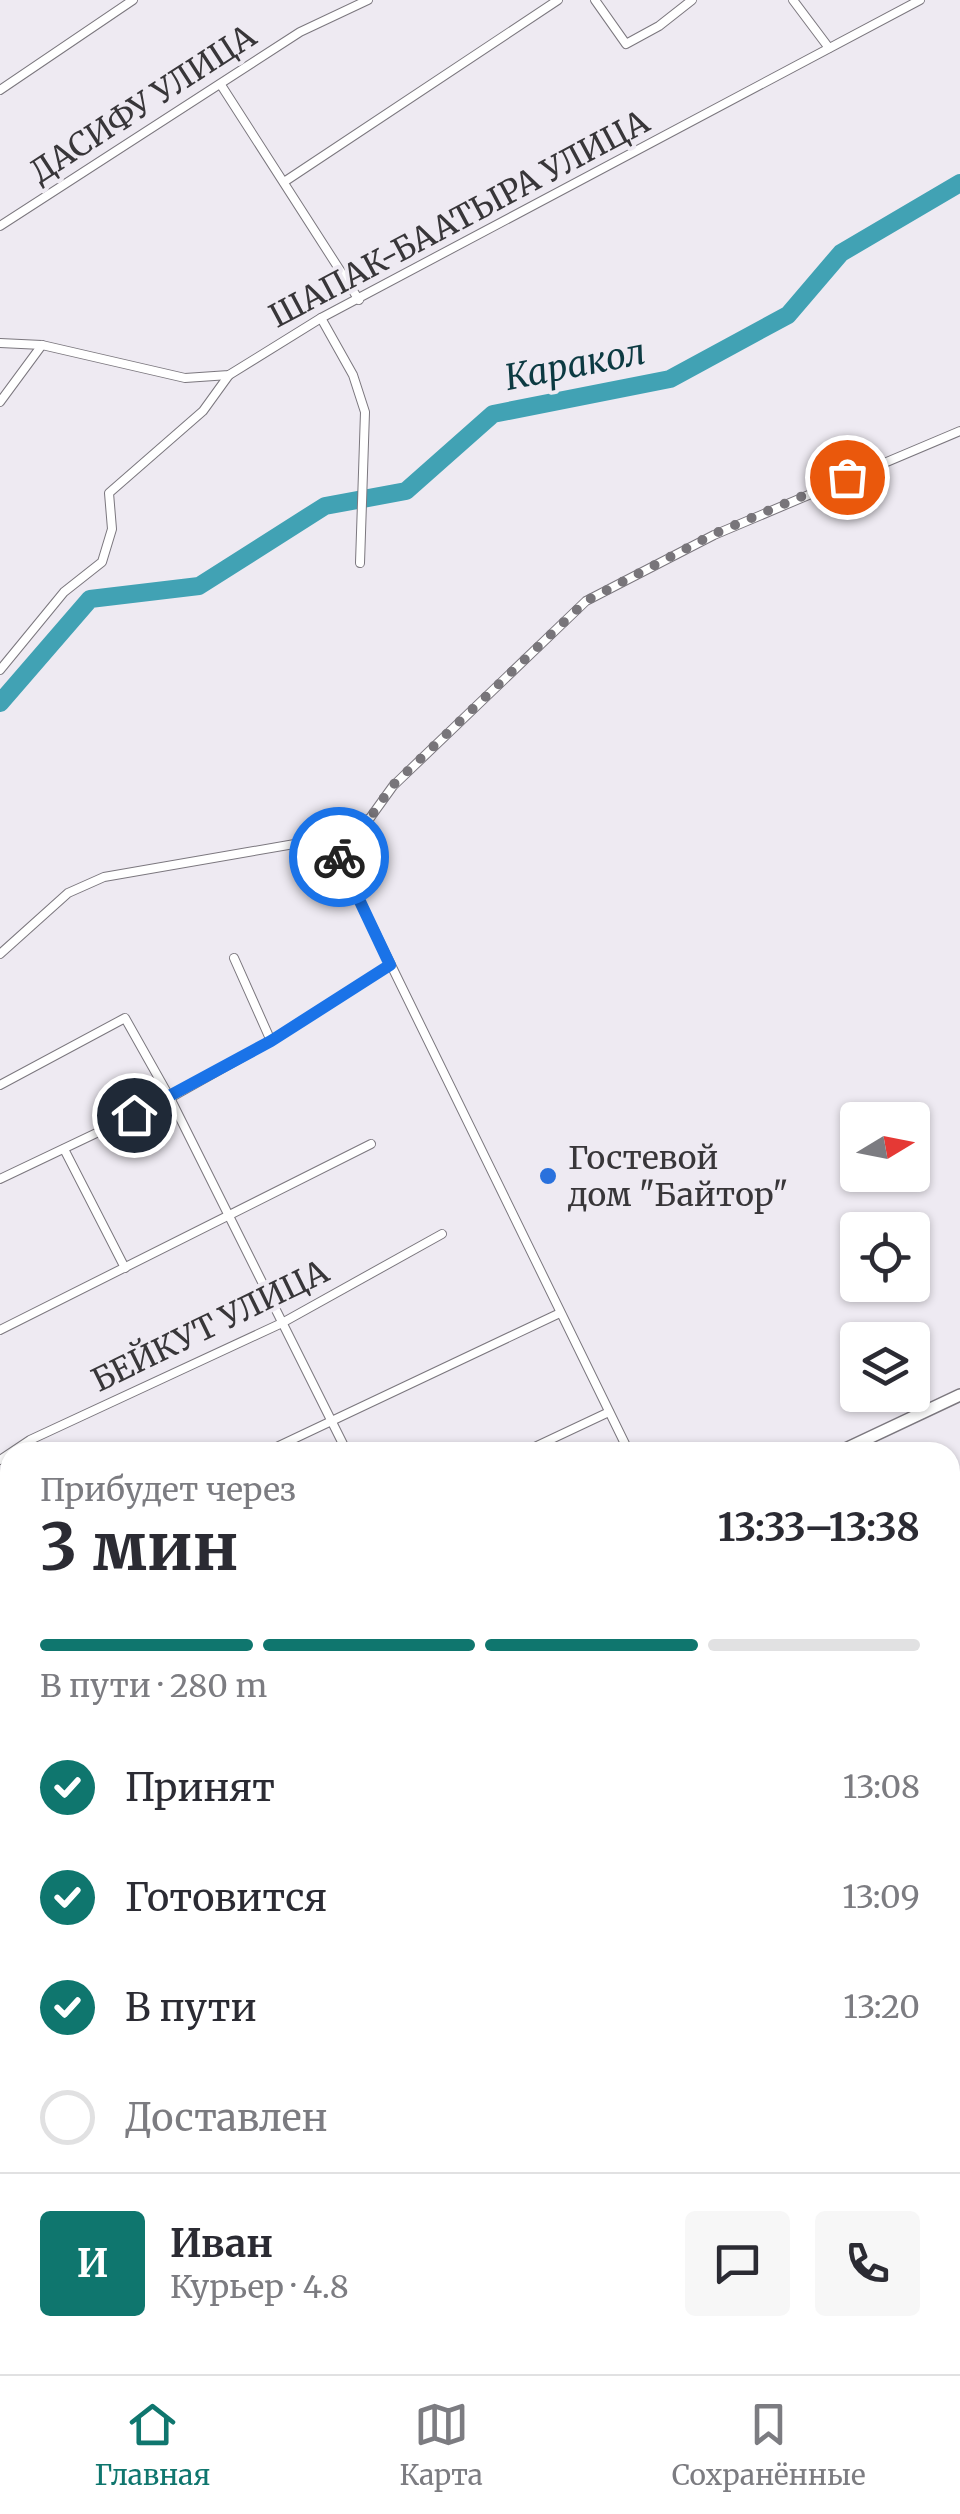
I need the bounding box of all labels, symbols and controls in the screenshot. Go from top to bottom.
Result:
street label: ДАСИФУ УЛИЦА [23,16,264,192]
street label: ШАПАК-БААТЫРА УЛИЦА [262,101,656,336]
water label: Каракол [501,330,649,400]
pin [805,435,890,520]
icon: bag [820,450,875,505]
courier [289,807,389,907]
icon: bike [312,830,367,885]
pin [92,1073,177,1158]
icon: home [107,1088,162,1143]
north arrow [840,1102,930,1192]
map controls [840,1102,930,1412]
place label: Гостевой дом "Байтор" [567,1138,788,1215]
marker: Гостевой дом "Байтор" [537,1165,559,1187]
button: locate [840,1212,930,1302]
street label: БЕЙКУТ УЛИЦА [85,1251,335,1401]
button: layers [840,1322,930,1412]
text: Прибудет через [40,1470,296,1510]
text: 13:33–13:38 [718,1504,920,1551]
text: 3 мин [40,1506,239,1588]
text: В пути · 280 m [40,1666,267,1706]
icon: check [40,1760,95,1815]
text: Принят [125,1764,275,1811]
text: 13:08 [843,1767,920,1807]
icon: check [40,1870,95,1925]
text: Готовится [125,1874,327,1921]
text: 13:09 [842,1877,920,1917]
icon: check [40,1980,95,2035]
text: В пути [125,1984,257,2031]
text: 13:20 [843,1987,920,2027]
text: Доставлен [125,2094,328,2141]
button: chat [685,2211,790,2316]
button: phone [815,2211,920,2316]
text: Иван [170,2220,273,2267]
text: И [77,2240,108,2287]
text: Курьер · 4.8 [170,2267,349,2307]
tab: Главная [94,2397,210,2493]
tab: Карта [399,2397,483,2493]
tab: Сохранённые [672,2397,866,2493]

